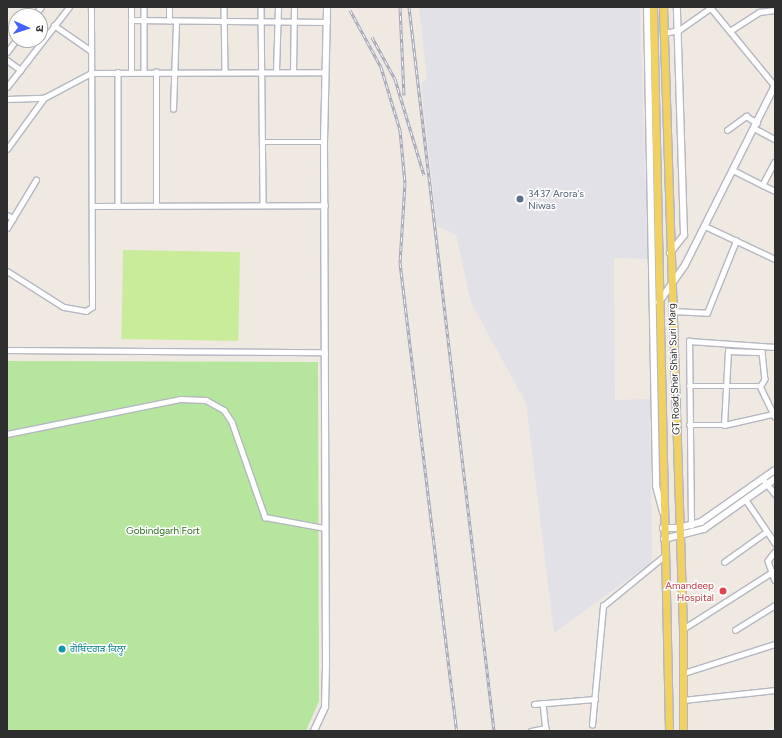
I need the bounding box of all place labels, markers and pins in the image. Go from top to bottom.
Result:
place label: 3437 Arora's Niwas [528,187,584,210]
marker: 3437 Arora's Niwas [515,194,525,204]
place label: Amandeep Hospital [665,579,714,602]
marker: Amandeep Hospital [717,585,729,597]
place label: ਗੋਬਿੰਦਗੜ ਕਿਲ੍ਹਾ [70,643,126,655]
marker: ਗੋਬਿੰਦਗੜ ਕਿਲ੍ਹਾ [57,644,67,654]

